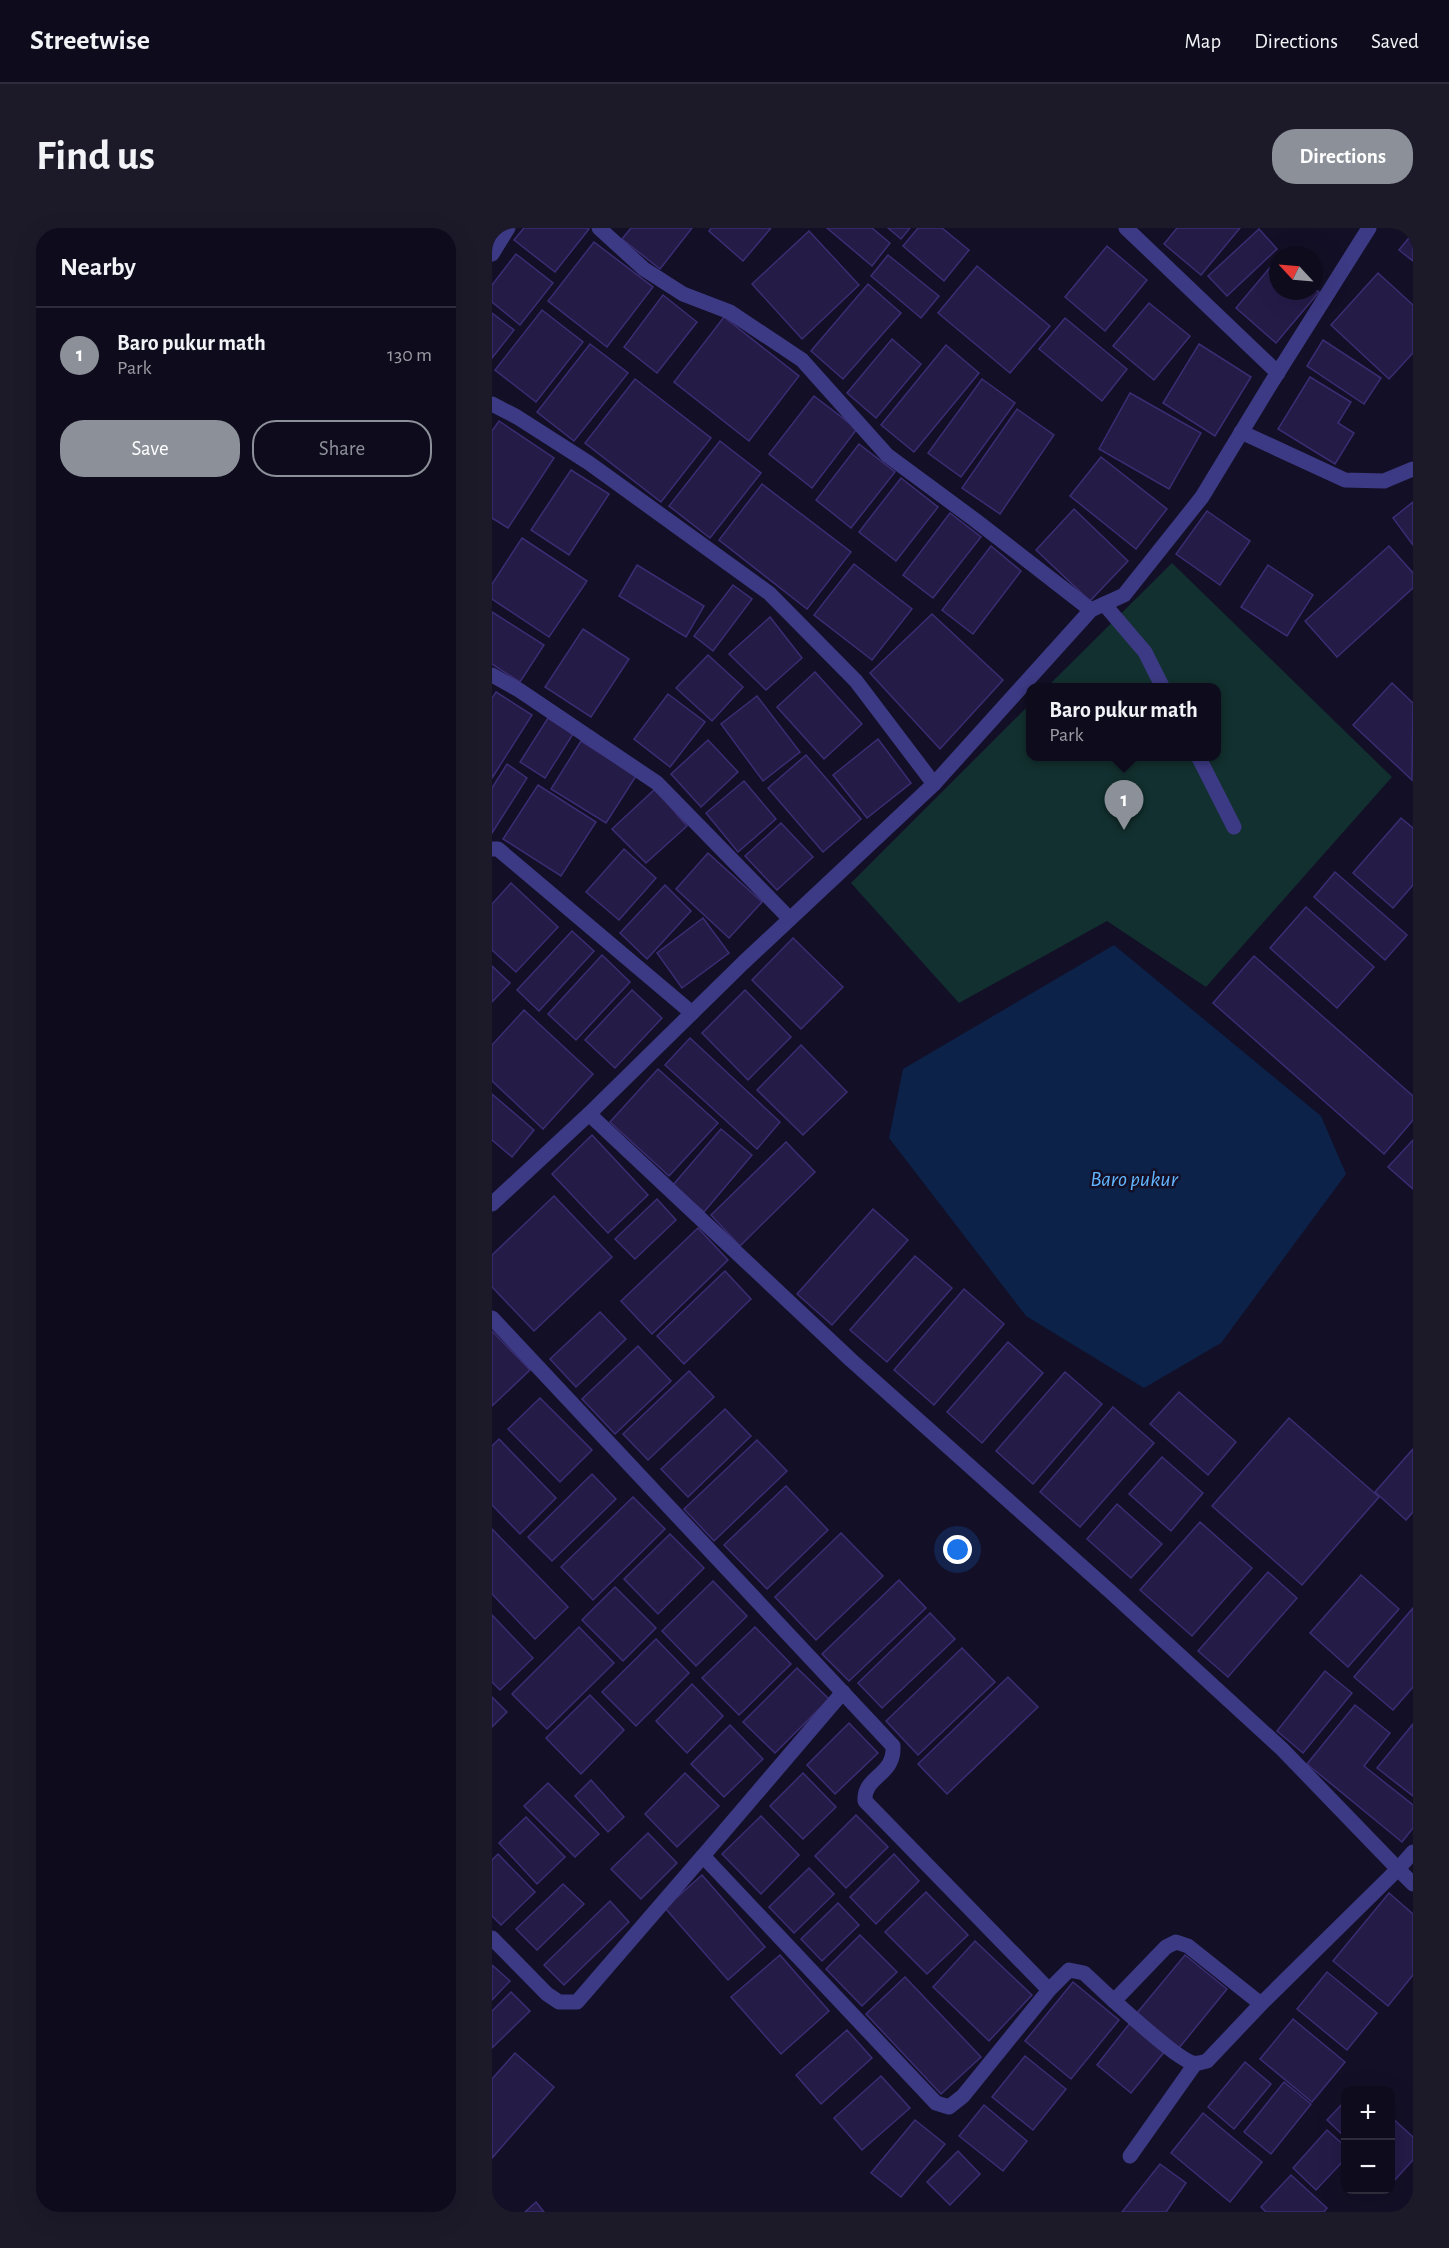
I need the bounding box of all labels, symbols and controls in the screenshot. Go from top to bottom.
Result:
text: Streetwise [30,27,150,55]
text: Map [1185,31,1221,52]
text: Directions [1254,31,1338,52]
text: Saved [1371,31,1419,52]
button: Directions [1272,129,1413,184]
text: Find us [36,135,155,177]
north arrow [1269,246,1323,300]
text: Nearby [60,254,136,280]
text: Baro pukur math [117,332,266,354]
text: 1 [76,345,83,365]
text: 130 m [387,345,432,365]
text: Park [117,358,152,378]
button: Save [60,420,240,477]
button: Share [252,420,432,477]
popup [1026,683,1221,761]
text: Baro pukur math [1049,699,1198,721]
text: Park [1049,725,1084,745]
pin: 1 [1104,780,1144,830]
water label: Baro pukur [1090,1168,1179,1191]
your location [943,1535,972,1564]
map controls [1341,2086,1395,2194]
button: + [1341,2086,1395,2140]
button: − [1341,2140,1395,2194]

